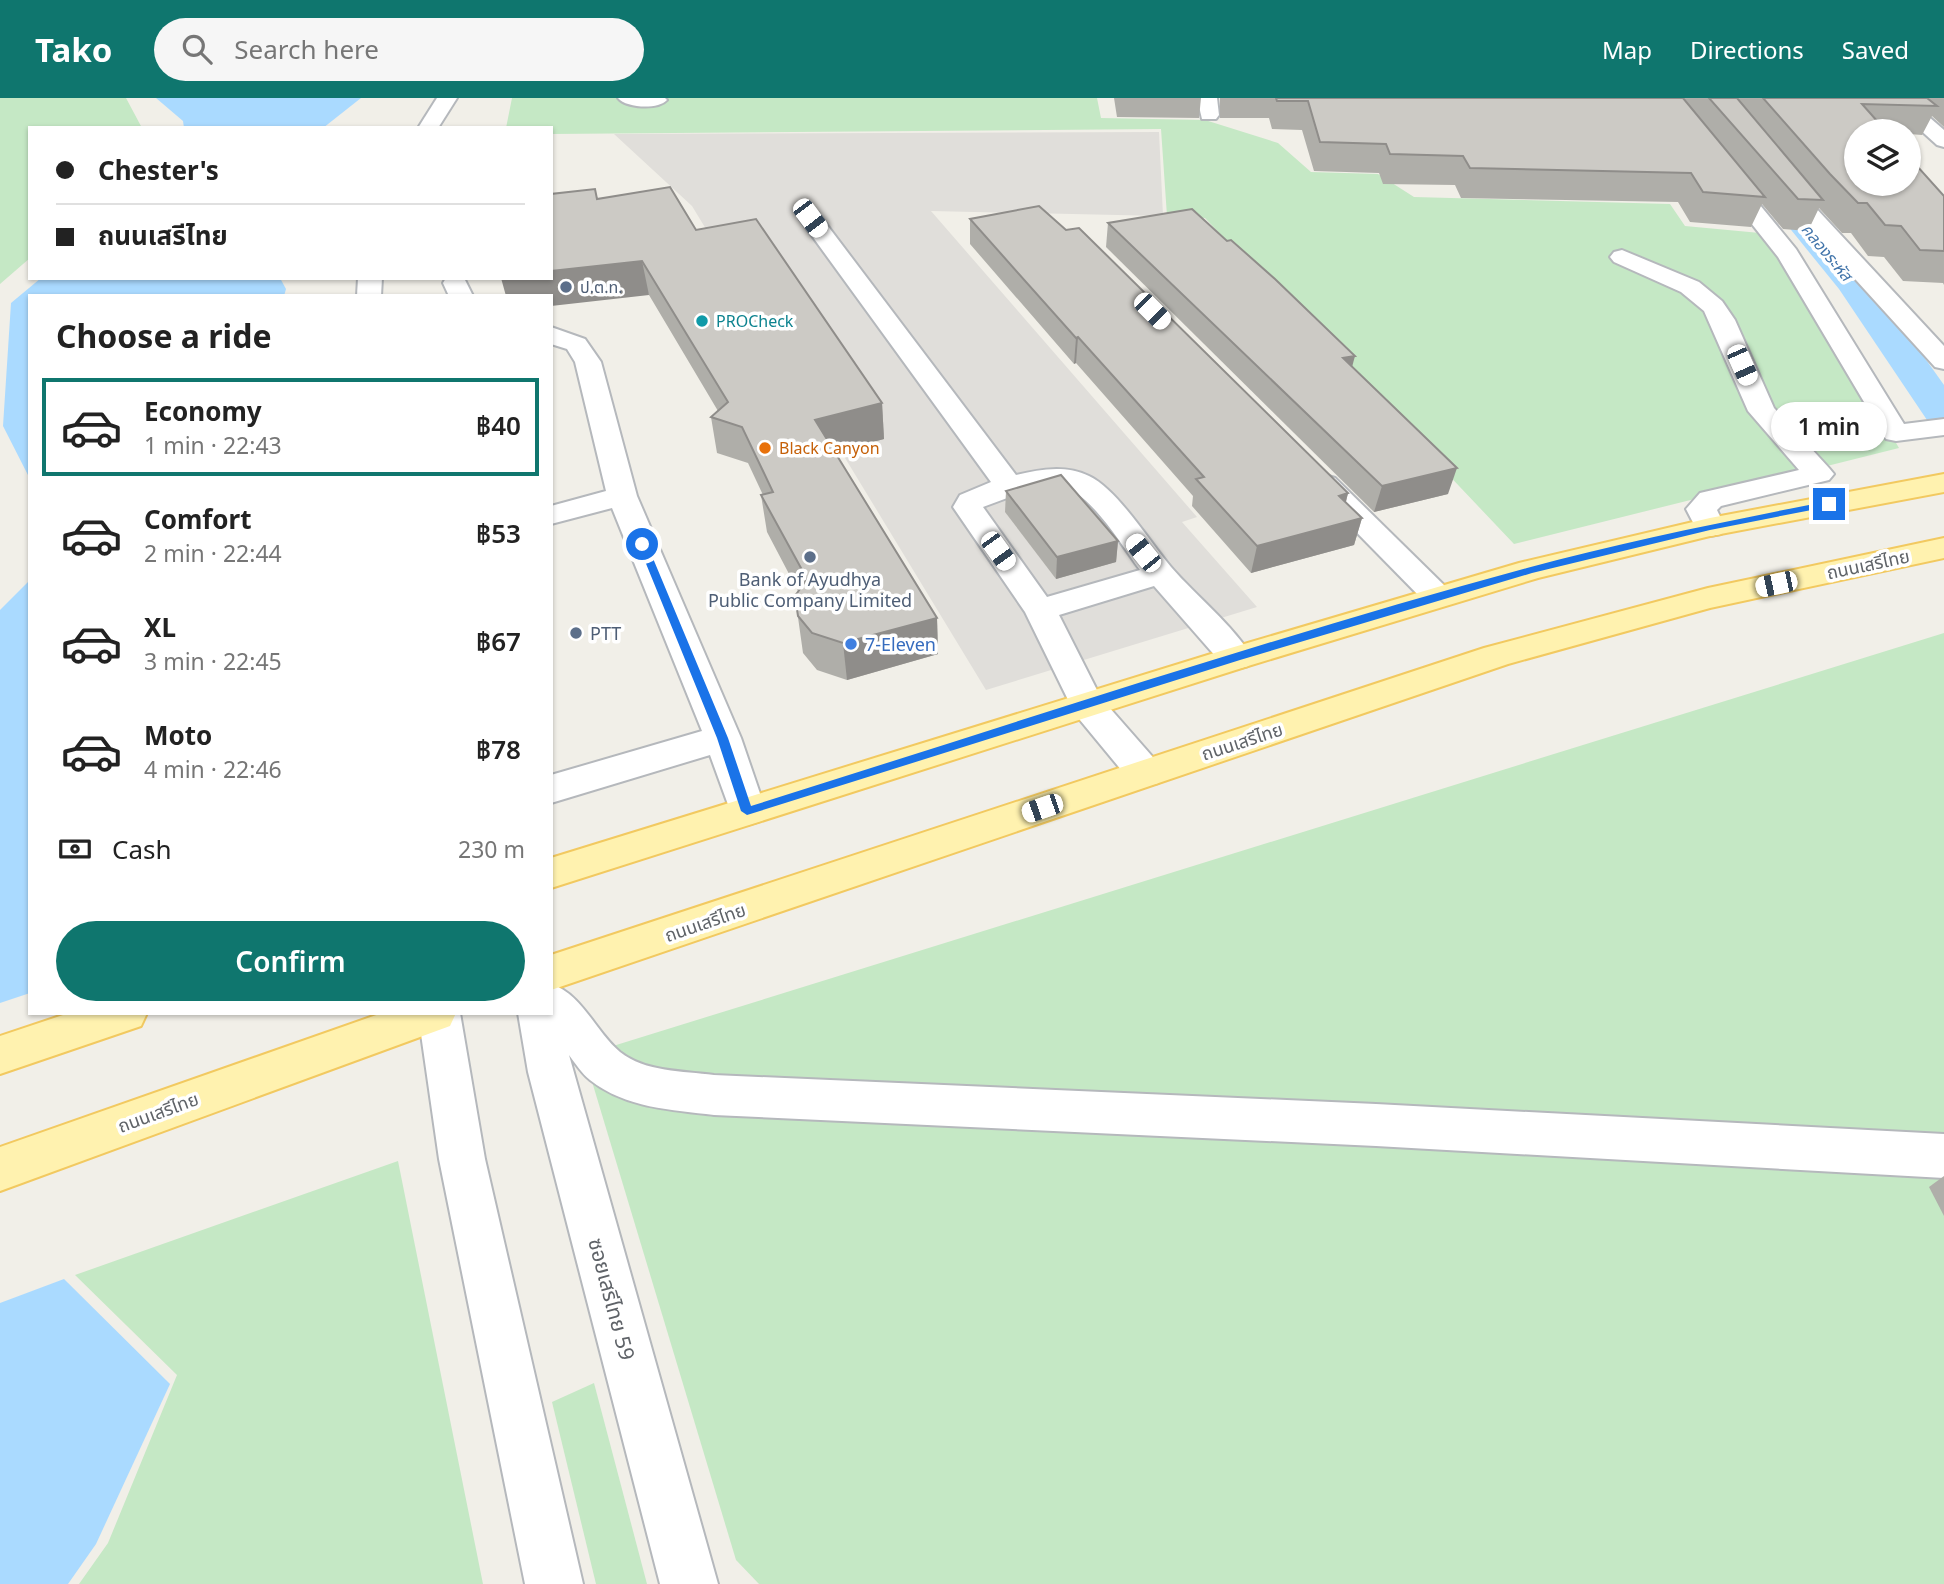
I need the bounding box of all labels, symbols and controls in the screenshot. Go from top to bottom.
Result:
search box [154,18,644,81]
text: Tako [35,27,112,72]
icon: search [178,30,216,68]
text: Search here [234,31,379,67]
text: Map [1602,33,1652,66]
text: Directions [1690,33,1804,66]
text: Saved [1842,33,1909,66]
map controls [1844,119,1921,196]
button: layers [1844,119,1921,196]
text: Chester's [98,152,219,188]
car [789,195,832,241]
text: ถนนเสรีไทย [98,217,228,253]
water label: คลองระหัส [1797,219,1859,287]
place label: ป.ต.ท. [580,276,622,298]
marker: ป.ต.ท. [558,279,574,295]
car [1130,289,1175,333]
place label: PROCheck [716,310,794,332]
marker: PROCheck [694,313,710,329]
text: Choose a ride [56,314,272,357]
car [1724,342,1761,388]
text: Economy [144,393,262,429]
icon: car [60,396,123,459]
callout: 1 min [1771,402,1887,452]
text: ฿40 [476,407,521,443]
text: 1 min [1798,410,1860,442]
text: 1 min · 22:43 [144,429,282,461]
place label: Black Canyon [779,437,880,459]
marker: Black Canyon [757,440,773,456]
route end [1813,488,1845,520]
text: Comfort [144,501,252,537]
icon: car [60,504,123,567]
text: ฿53 [476,515,521,551]
route start [626,528,658,560]
car [978,528,1019,574]
car [1122,530,1165,576]
text: 2 min · 22:44 [144,537,282,569]
street label: ถนนเสรีไทย [1824,544,1912,584]
marker: Bank of Ayudhya Public Company Limited [802,549,818,565]
place label: Bank of Ayudhya Public Company Limited [708,567,912,612]
car [1754,569,1799,599]
text: XL [144,609,176,645]
icon: car [60,612,123,675]
place label: PTT [590,621,621,645]
text: ฿67 [476,623,521,659]
marker: PTT [568,625,584,641]
place label: 7-Eleven [865,632,936,656]
marker: 7-Eleven [843,636,859,652]
text: 3 min · 22:45 [144,645,282,677]
text: Moto [144,717,212,753]
street label: ถนนเสรีไทย [1198,717,1286,765]
icon: car [60,720,123,783]
text: ฿78 [476,731,521,767]
text: 4 min · 22:46 [144,753,282,785]
car [1019,791,1066,825]
icon: cash [56,830,94,868]
text: Cash [112,831,172,867]
text: 230 m [458,833,525,865]
street label: ถนนเสรีไทย [661,897,749,947]
button: Confirm [56,921,525,1001]
street label: ถนนเสรีไทย [114,1086,202,1138]
street label: ซอยเสรีไทย 59 [582,1235,642,1363]

